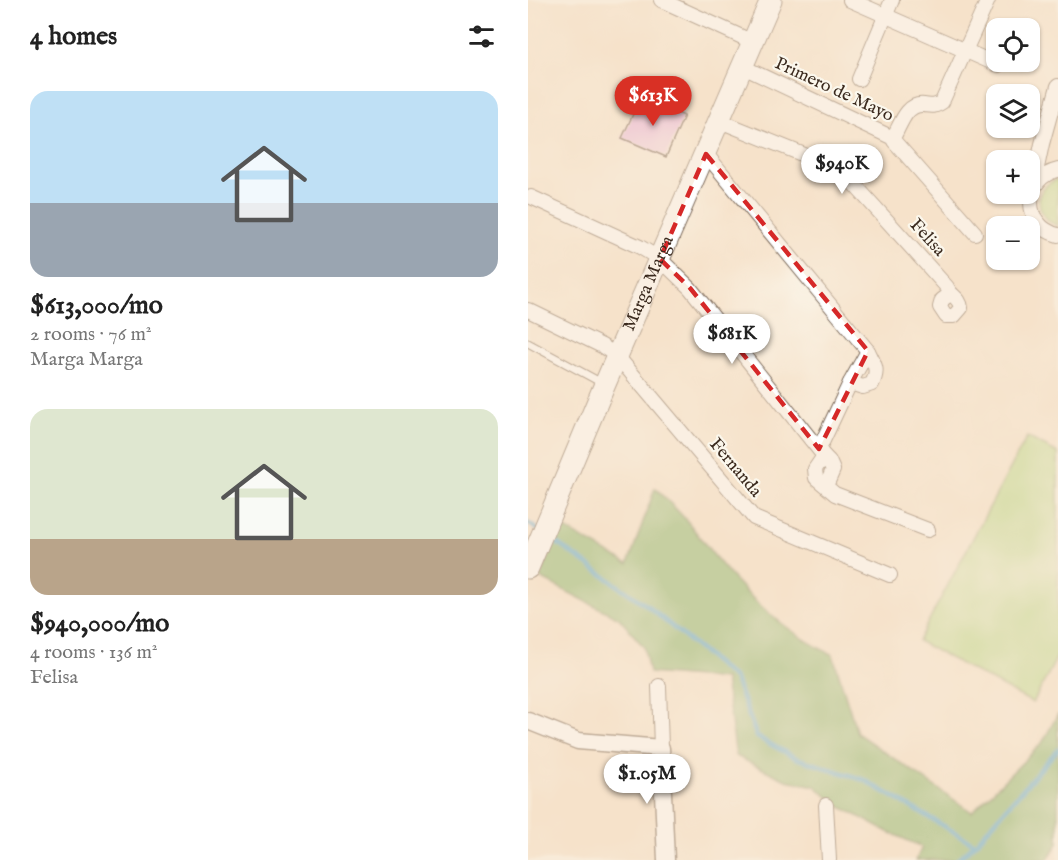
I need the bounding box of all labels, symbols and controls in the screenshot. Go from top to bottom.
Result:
map controls [986,18,1040,270]
button: locate [986,18,1040,72]
text: 4 homes [30,20,117,53]
icon: filters [465,20,498,53]
street label: Primero de Mayo [771,52,897,128]
pin: $613K [611,76,695,127]
text: $613K [629,83,677,108]
button: layers [986,84,1040,138]
icon: home [210,130,318,238]
pin: $940K [800,144,884,195]
button: + [986,150,1040,204]
text: $940K [815,151,869,176]
street label: Felisa [904,214,950,262]
button: − [986,216,1040,270]
street label: Marga Marga [618,232,679,335]
text: $613,000/mo [30,289,163,322]
pin: $681K [690,314,774,365]
text: $681K [707,321,757,346]
text: 2 rooms · 76 m² [30,322,151,347]
text: Marga Marga [30,347,143,372]
street label: Fernanda [704,434,767,503]
icon: home [210,448,318,556]
text: $940,000/mo [30,607,169,640]
text: 4 rooms · 136 m² [30,640,157,665]
text: Felisa [30,665,78,690]
pin: $1.05M [598,754,696,805]
text: $1.05M [618,761,676,786]

